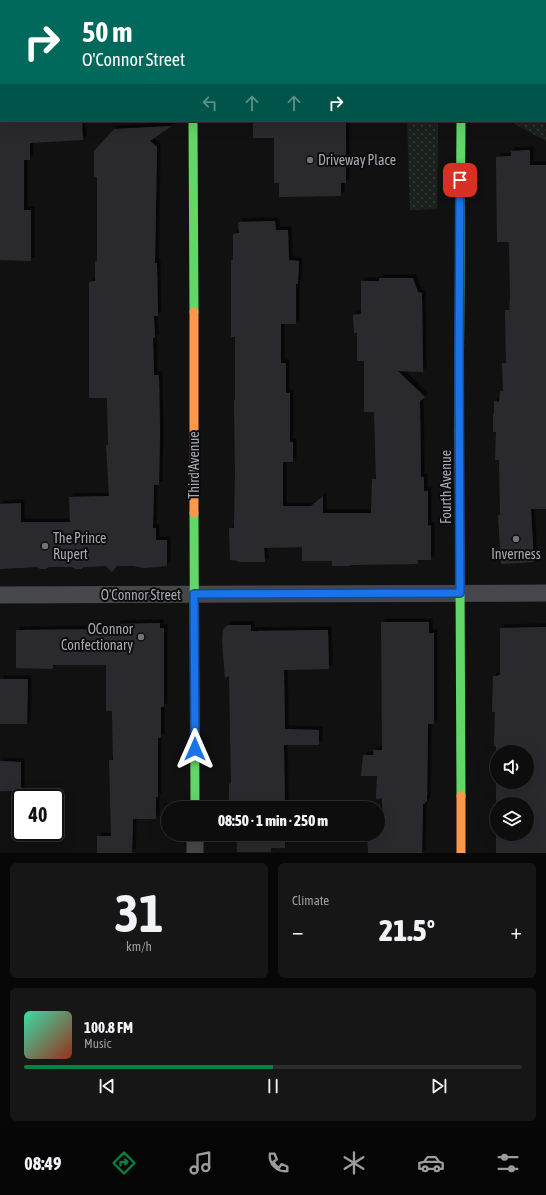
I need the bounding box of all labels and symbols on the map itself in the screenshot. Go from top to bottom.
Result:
place label: Driveway Place [318,152,396,168]
marker: Driveway Place [305,155,315,165]
pin [443,163,477,197]
street label: Third Avenue [186,431,202,499]
street label: Fourth Avenue [438,450,454,524]
place label: The Prince Rupert [53,530,106,562]
marker: Inverness [511,534,521,544]
marker: The Prince Rupert [40,541,50,551]
place label: Inverness [491,546,541,562]
street label: O'Connor Street [101,587,181,603]
place label: OConnor Confectionary [61,621,134,653]
marker: OConnor Confectionary [136,632,146,642]
position arrow [174,728,216,770]
speed limit sign: 40 [12,789,64,841]

